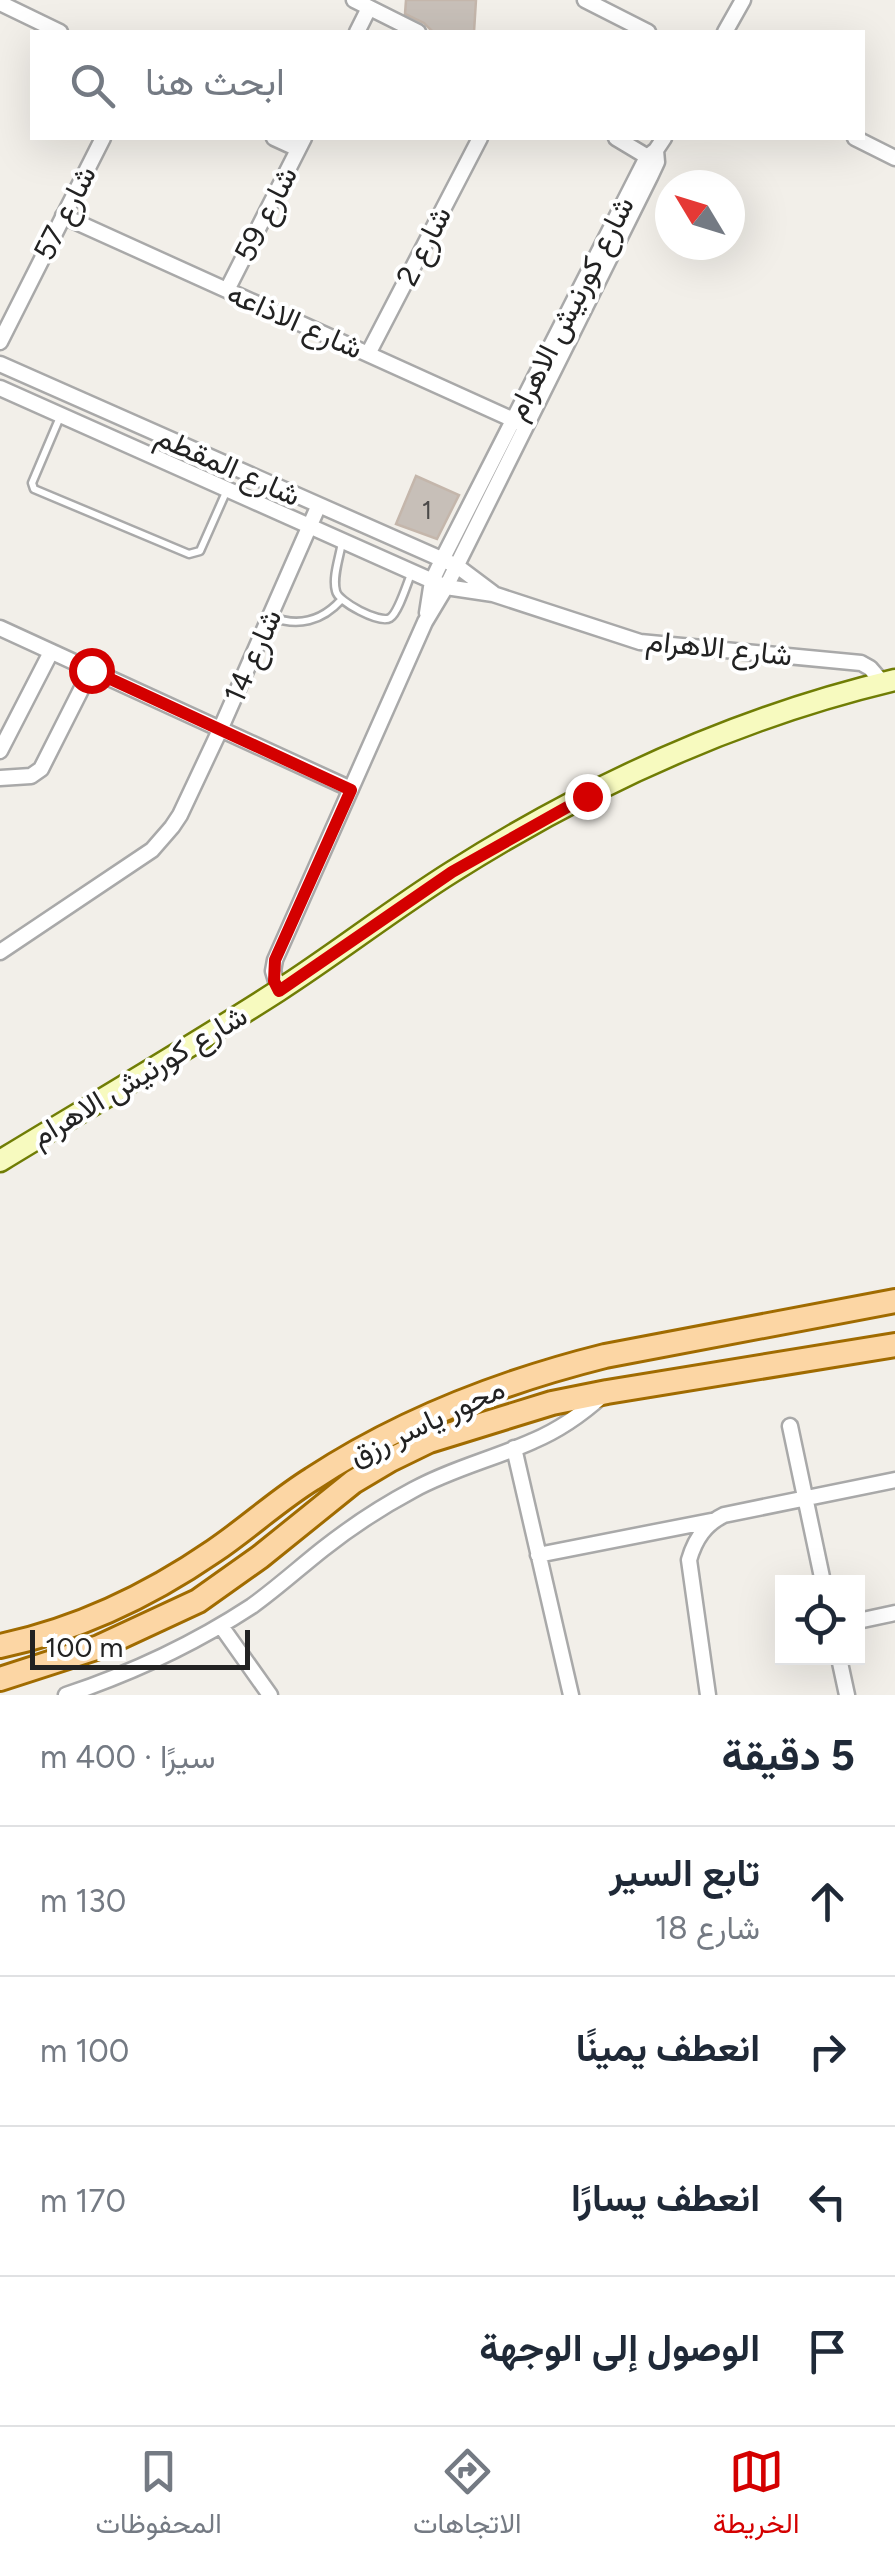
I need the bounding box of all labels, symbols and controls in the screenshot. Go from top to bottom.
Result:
search box [30,30,865,140]
icon: search [65,58,120,113]
text: ابحث هنا [145,59,285,105]
street label: شارع 57 [25,159,106,267]
street label: شارع 59 [226,160,307,269]
north arrow [655,170,745,260]
street label: شارع كورنيش الاهرام [497,190,644,427]
street label: شارع 2 [388,200,461,293]
street label: شارع الاذاعه [221,274,369,369]
street label: شارع المقطم [149,417,306,516]
house number: 1 [422,495,432,525]
street label: شارع 14 [216,603,291,709]
street label: شارع الاهرام [644,621,794,676]
route start [69,648,115,694]
route end [565,774,611,820]
street label: شارع كورنيش الاهرام [24,996,255,1156]
street label: محور ياسر رزق [343,1369,510,1474]
map controls [775,1575,865,1665]
button: locate [775,1575,865,1665]
scale bar [30,1625,250,1670]
text: 100 m [45,1630,123,1664]
text: 5 دقيقة [722,1730,855,1781]
text: سيرًا · 400 m [40,1738,216,1776]
text: تابع السير [609,1850,760,1896]
icon: ahead [800,1874,855,1929]
text: 130 m [40,1882,126,1920]
text: شارع 18 [655,1909,760,1947]
icon: right [800,2024,855,2079]
text: انعطف يمينًا [576,2025,760,2071]
text: 100 m [40,2032,129,2070]
icon: left [800,2174,855,2229]
text: انعطف يسارًا [571,2175,760,2221]
text: 170 m [40,2182,126,2220]
icon: arrive [800,2324,855,2379]
text: الوصول إلى الوجهة [479,2325,760,2371]
tab: المحفوظات [96,2444,222,2548]
tab: الاتجاهات [413,2444,522,2548]
tab: الخريطة [713,2444,799,2548]

